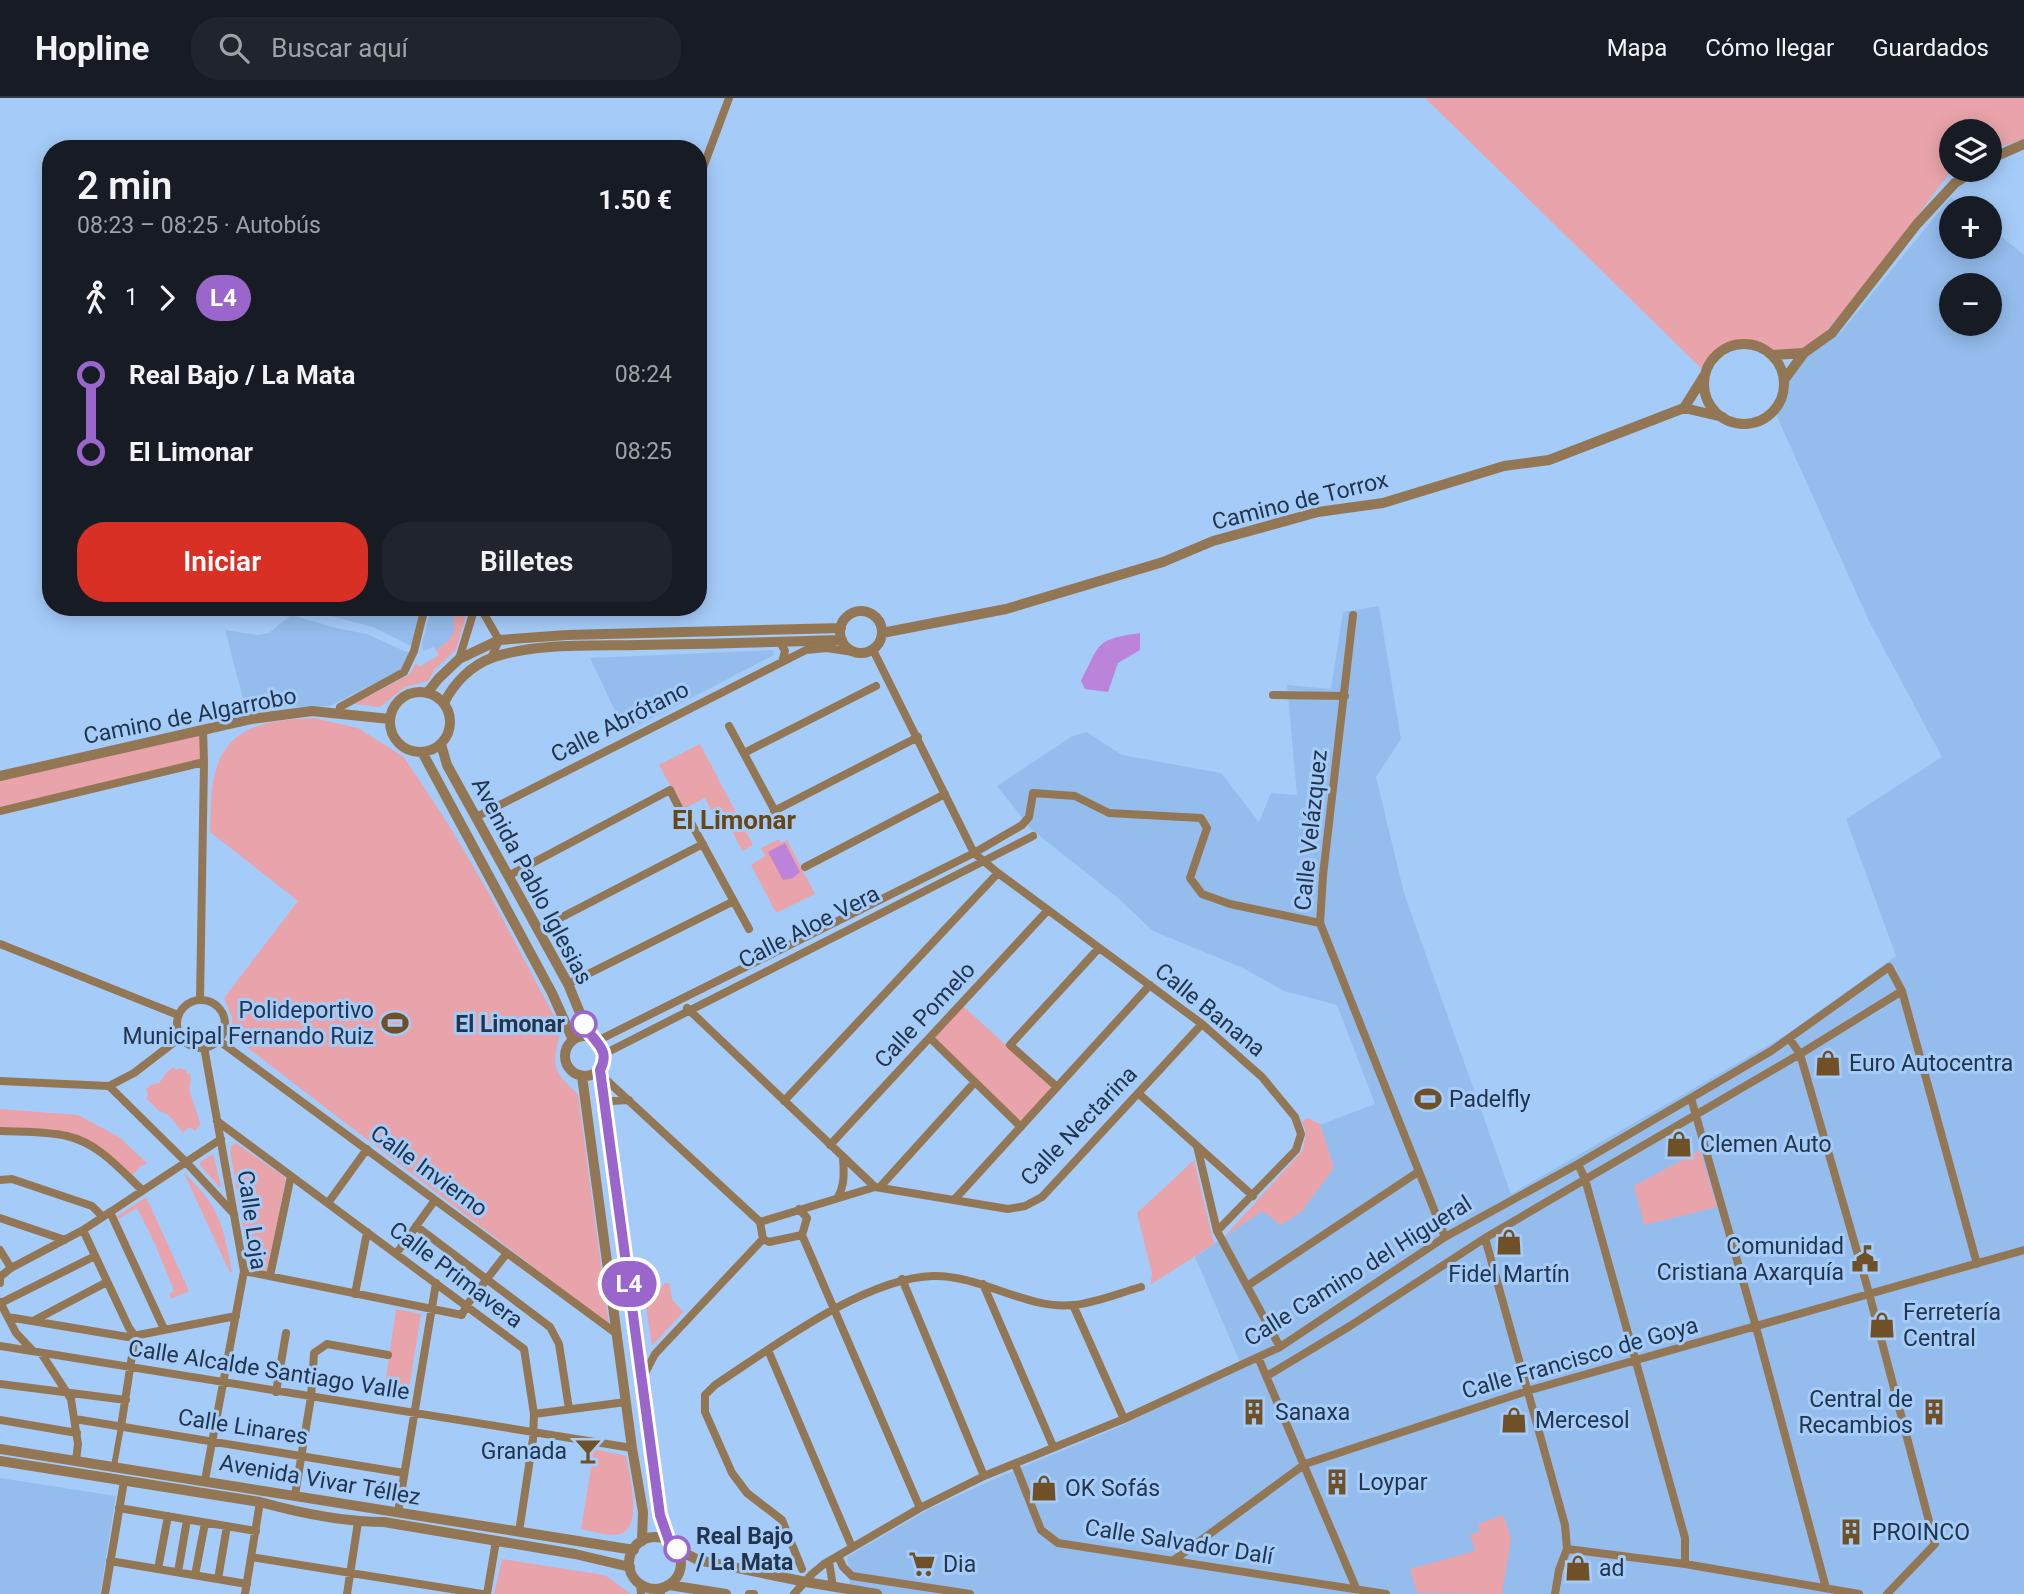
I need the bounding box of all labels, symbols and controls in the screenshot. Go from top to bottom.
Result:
search box [191,17,681,80]
text: Hopline [35,29,149,68]
icon: search [215,29,253,67]
text: Buscar aquí [271,33,408,63]
text: Mapa [1607,34,1667,62]
text: Cómo llegar [1705,34,1834,62]
text: Guardados [1872,34,1989,62]
map controls [1939,119,2002,336]
button: layers [1939,119,2002,182]
text: 2 min [77,164,172,208]
text: 1.50 € [598,185,672,215]
button: + [1939,196,2002,259]
text: 08:23 – 08:25 · Autobús [77,212,321,239]
button: − [1939,273,2002,336]
icon: walk [77,279,115,317]
icon: forward [148,279,186,317]
text: 1 [125,284,138,311]
text: L4 [210,284,237,312]
text: Real Bajo / La Mata [129,360,355,390]
text: 08:24 [615,361,672,388]
text: El Limonar [129,437,253,467]
text: 08:25 [615,438,672,465]
street label: Camino de Torrox [1209,466,1391,536]
button: Iniciar [77,522,368,602]
button: Billetes [382,522,672,602]
street label: Calle Abrótano [547,676,693,768]
street label: Camino de Algarrobo [81,682,299,750]
street label: Calle Velázquez [1289,748,1333,912]
street label: Avenida Pablo Iglesias [466,773,598,989]
district label: El Limonar [672,805,797,835]
street label: Calle Aloe Vera [734,880,884,974]
street label: Calle Pomelo [869,956,981,1074]
street label: Calle Banana [1149,957,1271,1063]
place label: Polideportivo Municipal Fernando Ruiz [123,997,374,1050]
sports icon: Polideportivo Municipal Fernando Ruiz [380,1008,410,1038]
place label: El Limonar [455,1011,566,1038]
marker: El Limonar [571,1011,597,1037]
shop icon: Euro Autocentra [1813,1048,1843,1078]
place label: Euro Autocentra [1849,1050,2013,1077]
street label: Calle Nectarina [1015,1061,1143,1191]
sports icon: Padelfly [1413,1084,1443,1114]
place label: Padelfly [1449,1086,1531,1113]
street label: Calle Invierno [365,1119,493,1223]
shop icon: Clemen Auto [1664,1129,1694,1159]
place label: Clemen Auto [1700,1131,1832,1158]
street label: Calle Loja [232,1169,272,1271]
street label: Calle Camino del Higueral [1239,1190,1477,1352]
street label: Calle Primavera [384,1216,528,1334]
shop icon: Fidel Martín [1494,1227,1524,1257]
place label: Comunidad Cristiana Axarquía [1657,1233,1844,1286]
public building icon: Comunidad Cristiana Axarquía [1850,1244,1880,1274]
line badge: L4 [598,1261,660,1307]
place label: Fidel Martín [1448,1261,1570,1288]
text: L4 [616,1270,642,1298]
place label: Ferretería Central [1903,1299,2001,1352]
shop icon: Ferretería Central [1867,1310,1897,1340]
street label: Calle Francisco de Goya [1459,1311,1701,1405]
street label: Calle Alcalde Santiago Valle [126,1334,412,1406]
place label: Central de Recambios [1798,1386,1913,1439]
building icon: Sanaxa [1239,1397,1269,1427]
building icon: Central de Recambios [1919,1397,1949,1427]
place label: Sanaxa [1275,1399,1350,1426]
street label: Calle Linares [176,1403,310,1451]
shop icon: Mercesol [1499,1405,1529,1435]
place label: Mercesol [1535,1407,1630,1434]
bar icon: Granada [573,1436,603,1466]
place label: Granada [481,1438,567,1465]
street label: Avenida Vivar Téllez [217,1449,423,1511]
building icon: Loypar [1322,1467,1352,1497]
place label: Loypar [1358,1469,1428,1496]
shop icon: OK Sofás [1029,1473,1059,1503]
place label: OK Sofás [1065,1475,1160,1502]
street label: Calle Salvador Dalí [1083,1514,1276,1570]
building icon: PROINCO [1836,1517,1866,1547]
place label: PROINCO [1872,1519,1970,1546]
place label: Real Bajo / La Mata [695,1523,793,1576]
marker: Real Bajo / La Mata [664,1536,690,1562]
supermarket icon: Dia [907,1549,937,1579]
place label: Dia [943,1551,976,1578]
shop icon: ad [1563,1553,1593,1583]
place label: ad [1599,1555,1624,1582]

